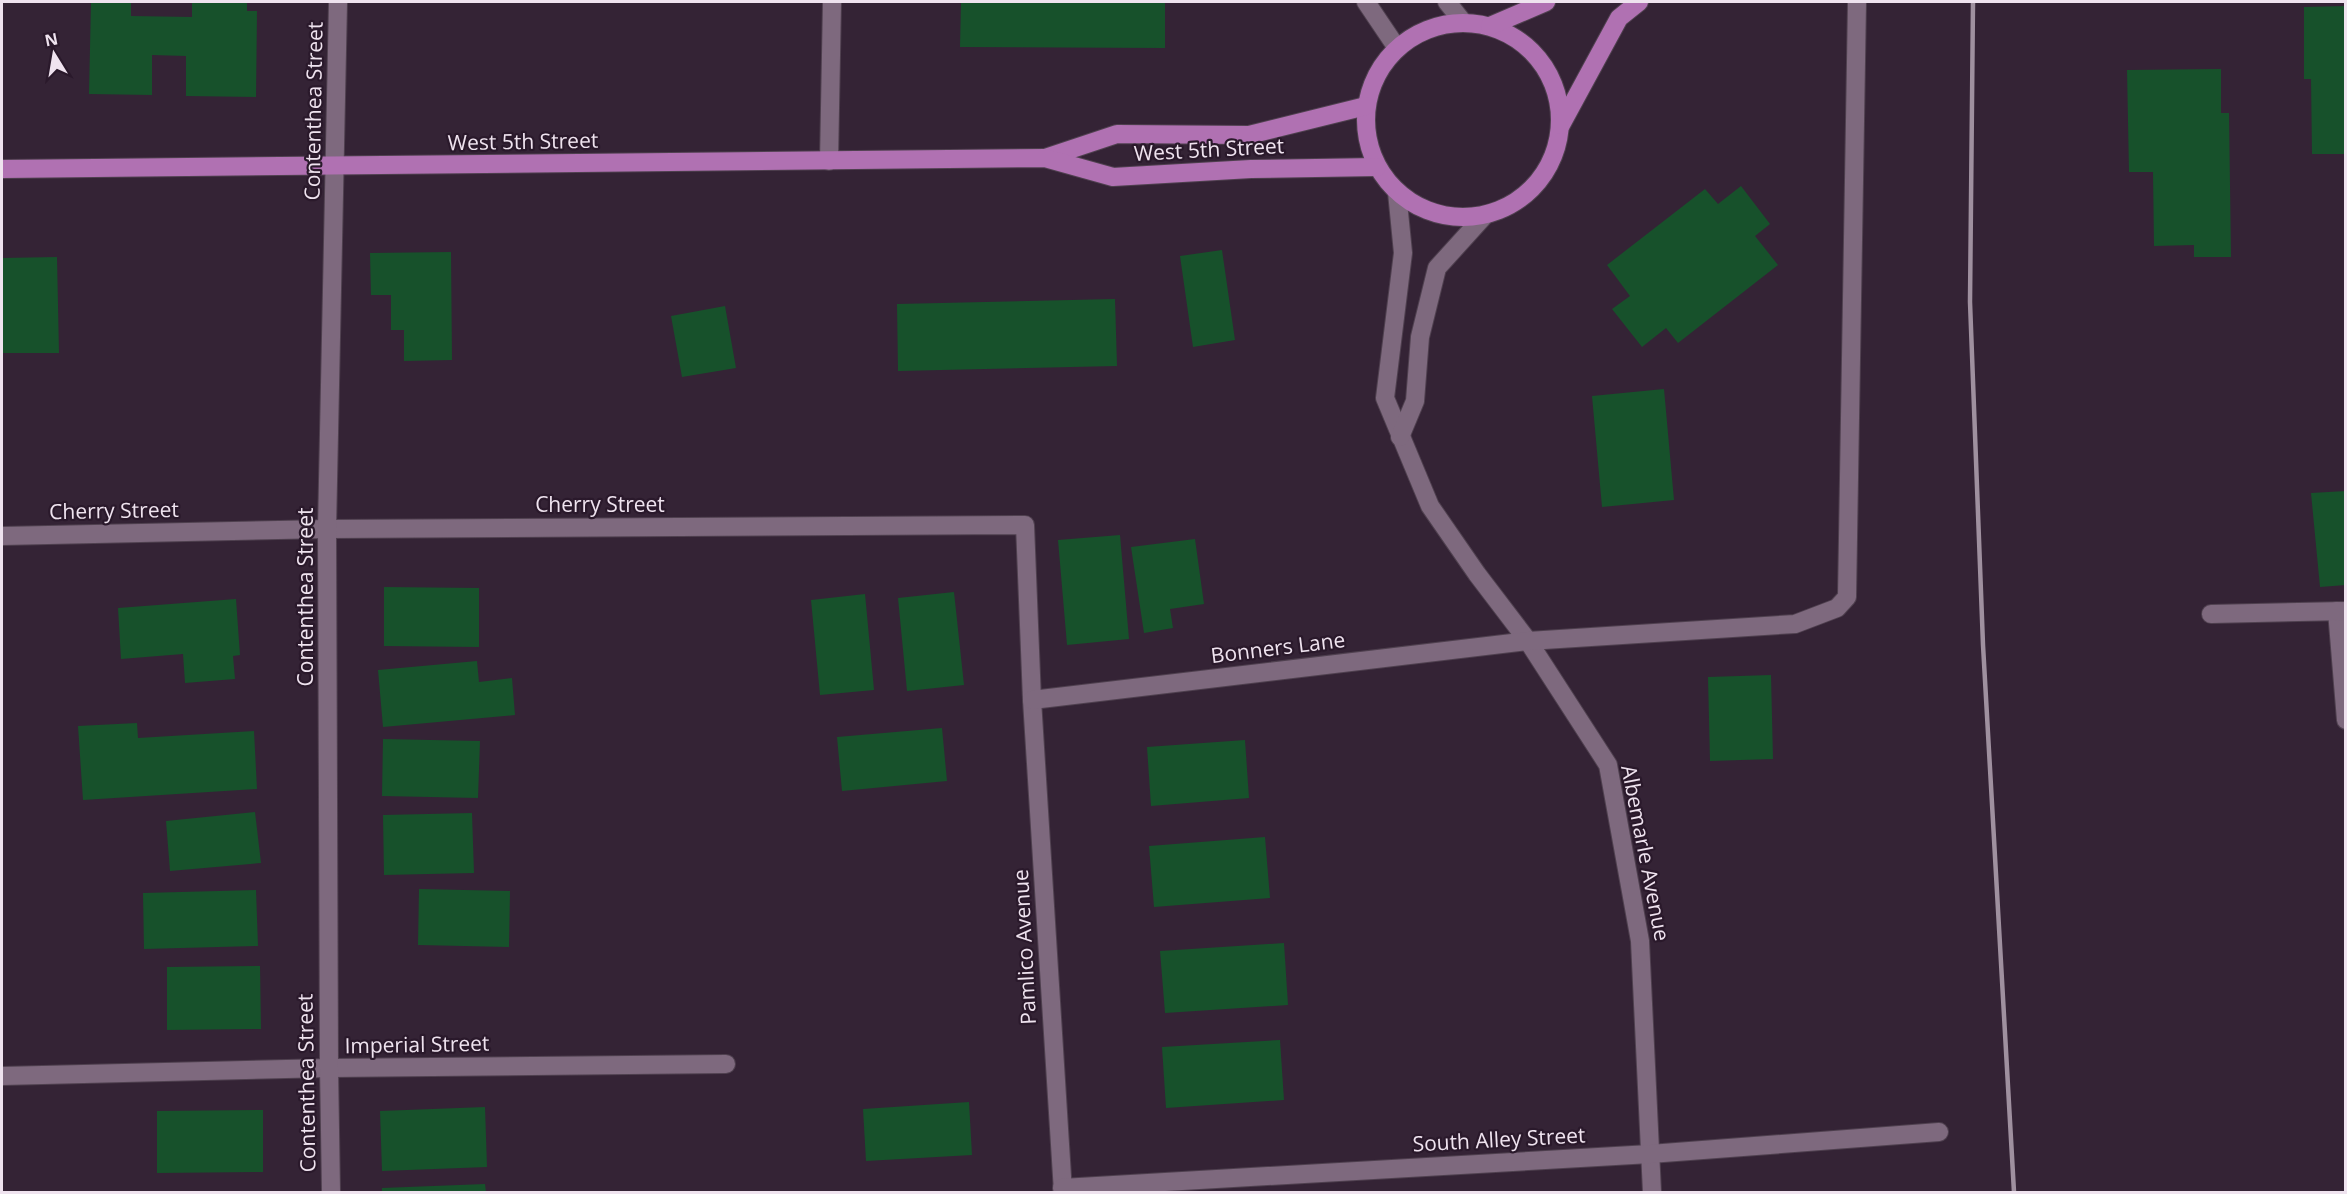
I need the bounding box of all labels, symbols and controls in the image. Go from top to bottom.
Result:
street label: Contenthea Street [297,21,329,201]
north arrow [24,24,84,84]
text: N [43,27,60,51]
street label: West 5th Street [447,126,599,156]
street label: West 5th Street [1133,131,1285,167]
street label: Cherry Street [535,490,665,518]
street label: Cherry Street [49,495,179,525]
street label: Contenthea Street [291,508,319,686]
street label: Bonners Lane [1209,625,1347,669]
street label: Albemarle Avenue [1615,762,1677,943]
street label: Pamlico Avenue [1006,869,1042,1025]
street label: Contenthea Street [290,993,322,1173]
street label: Imperial Street [344,1029,490,1059]
street label: South Alley Street [1412,1120,1586,1158]

